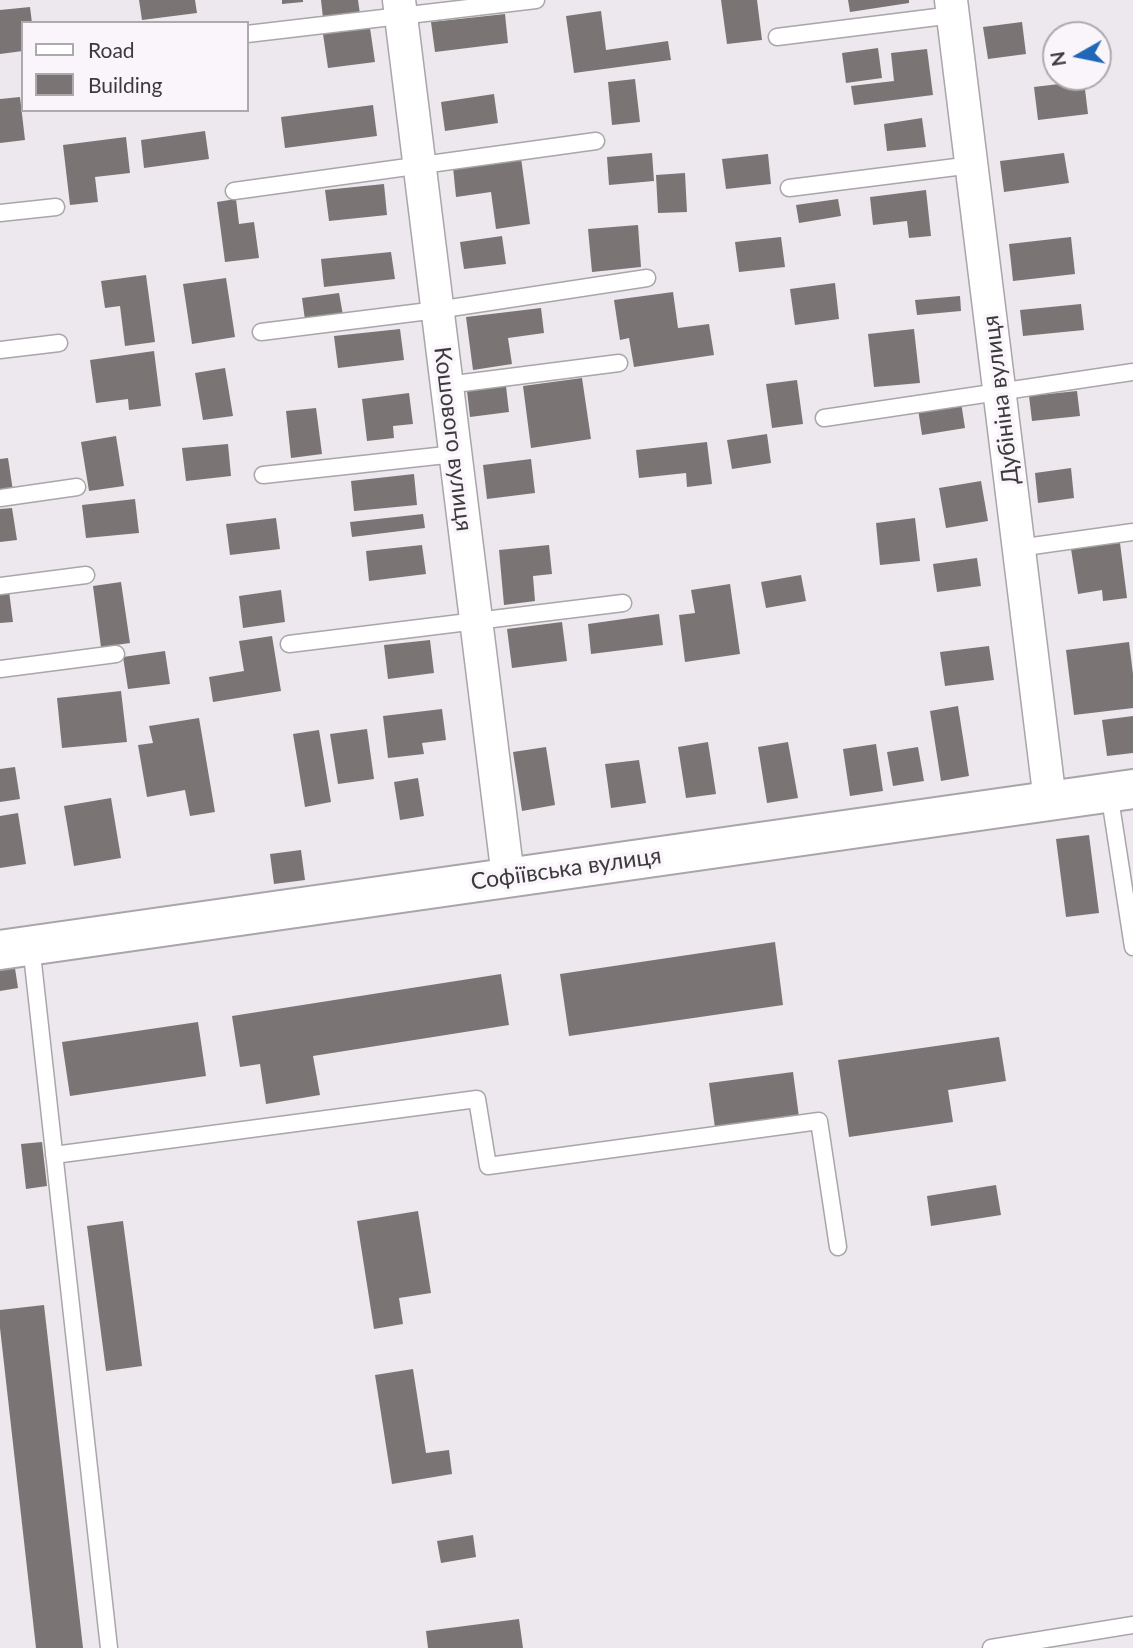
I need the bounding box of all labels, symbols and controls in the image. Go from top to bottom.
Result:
legend [21,21,248,112]
north arrow [1042,21,1112,91]
text: Road [88,37,135,62]
text: N [1045,50,1070,68]
text: Building [88,72,163,97]
street label: Дубініна вулиця [977,314,1025,486]
street label: Кошового вулиця [428,345,478,533]
street label: Софіївська вулиця [469,842,663,896]

